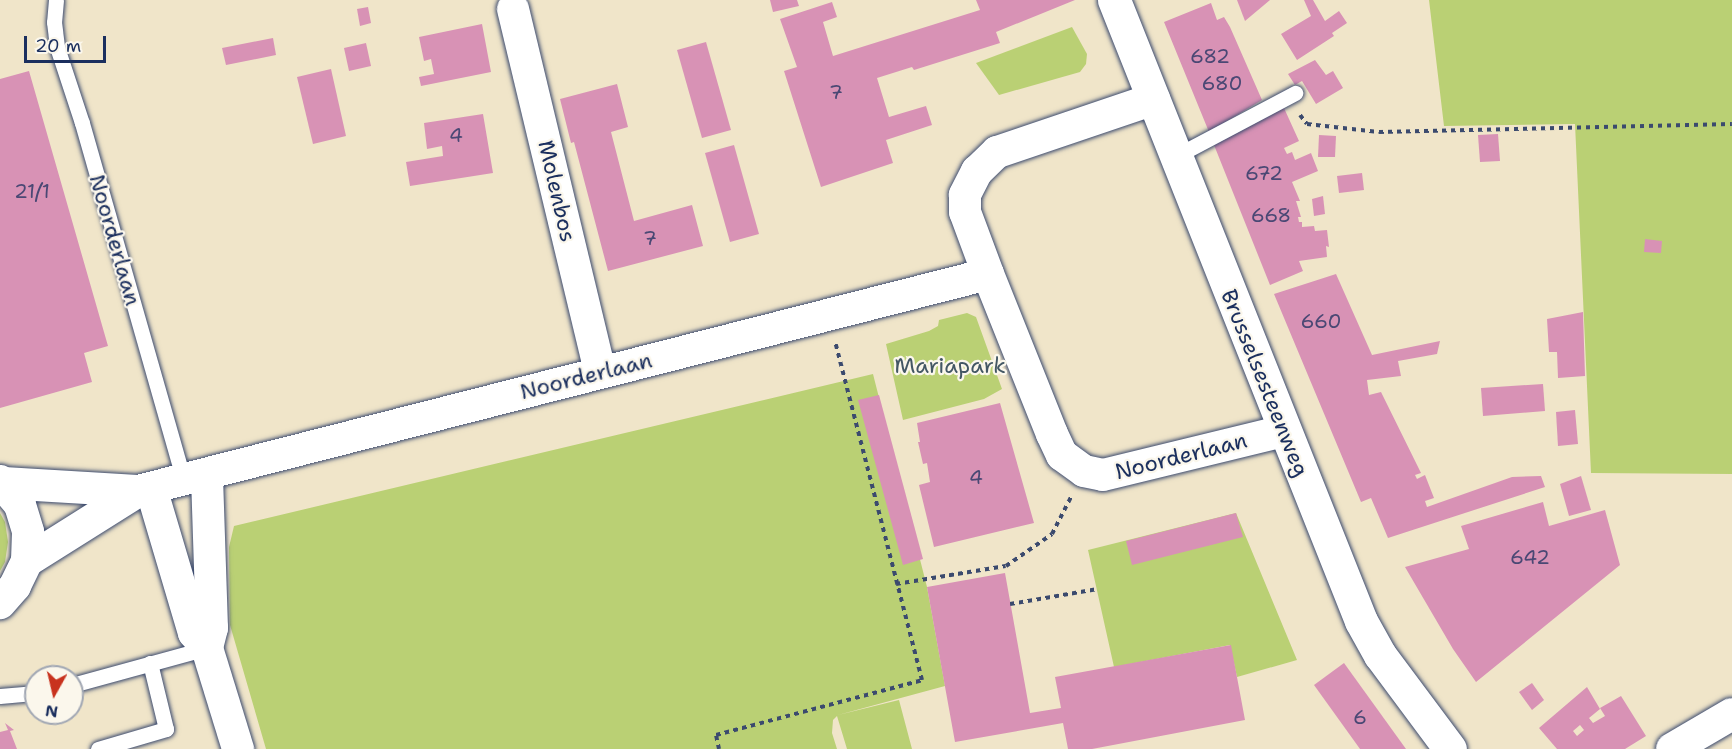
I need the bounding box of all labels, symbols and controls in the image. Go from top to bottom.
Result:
scale bar [27,24,110,62]
text: 20 m [35,34,81,58]
house number: 682 [1190,44,1230,68]
house number: 680 [1202,71,1242,95]
house number: 7 [829,80,843,104]
house number: 4 [449,123,463,147]
street label: Molenbos [533,138,581,244]
house number: 672 [1245,161,1283,185]
street label: Noorderlaan [84,171,146,309]
house number: 21/1 [14,179,50,203]
house number: 668 [1251,203,1291,227]
house number: 7 [643,226,657,250]
street label: Brusselsesteenweg [1215,286,1315,480]
house number: 660 [1301,309,1341,333]
street label: Noorderlaan [517,347,655,405]
park label: Mariapark [894,353,1006,379]
street label: Noorderlaan [1112,427,1250,485]
house number: 4 [969,465,983,489]
house number: 642 [1510,545,1550,569]
north arrow [24,665,84,725]
text: N [44,700,59,723]
house number: 6 [1353,705,1367,729]

